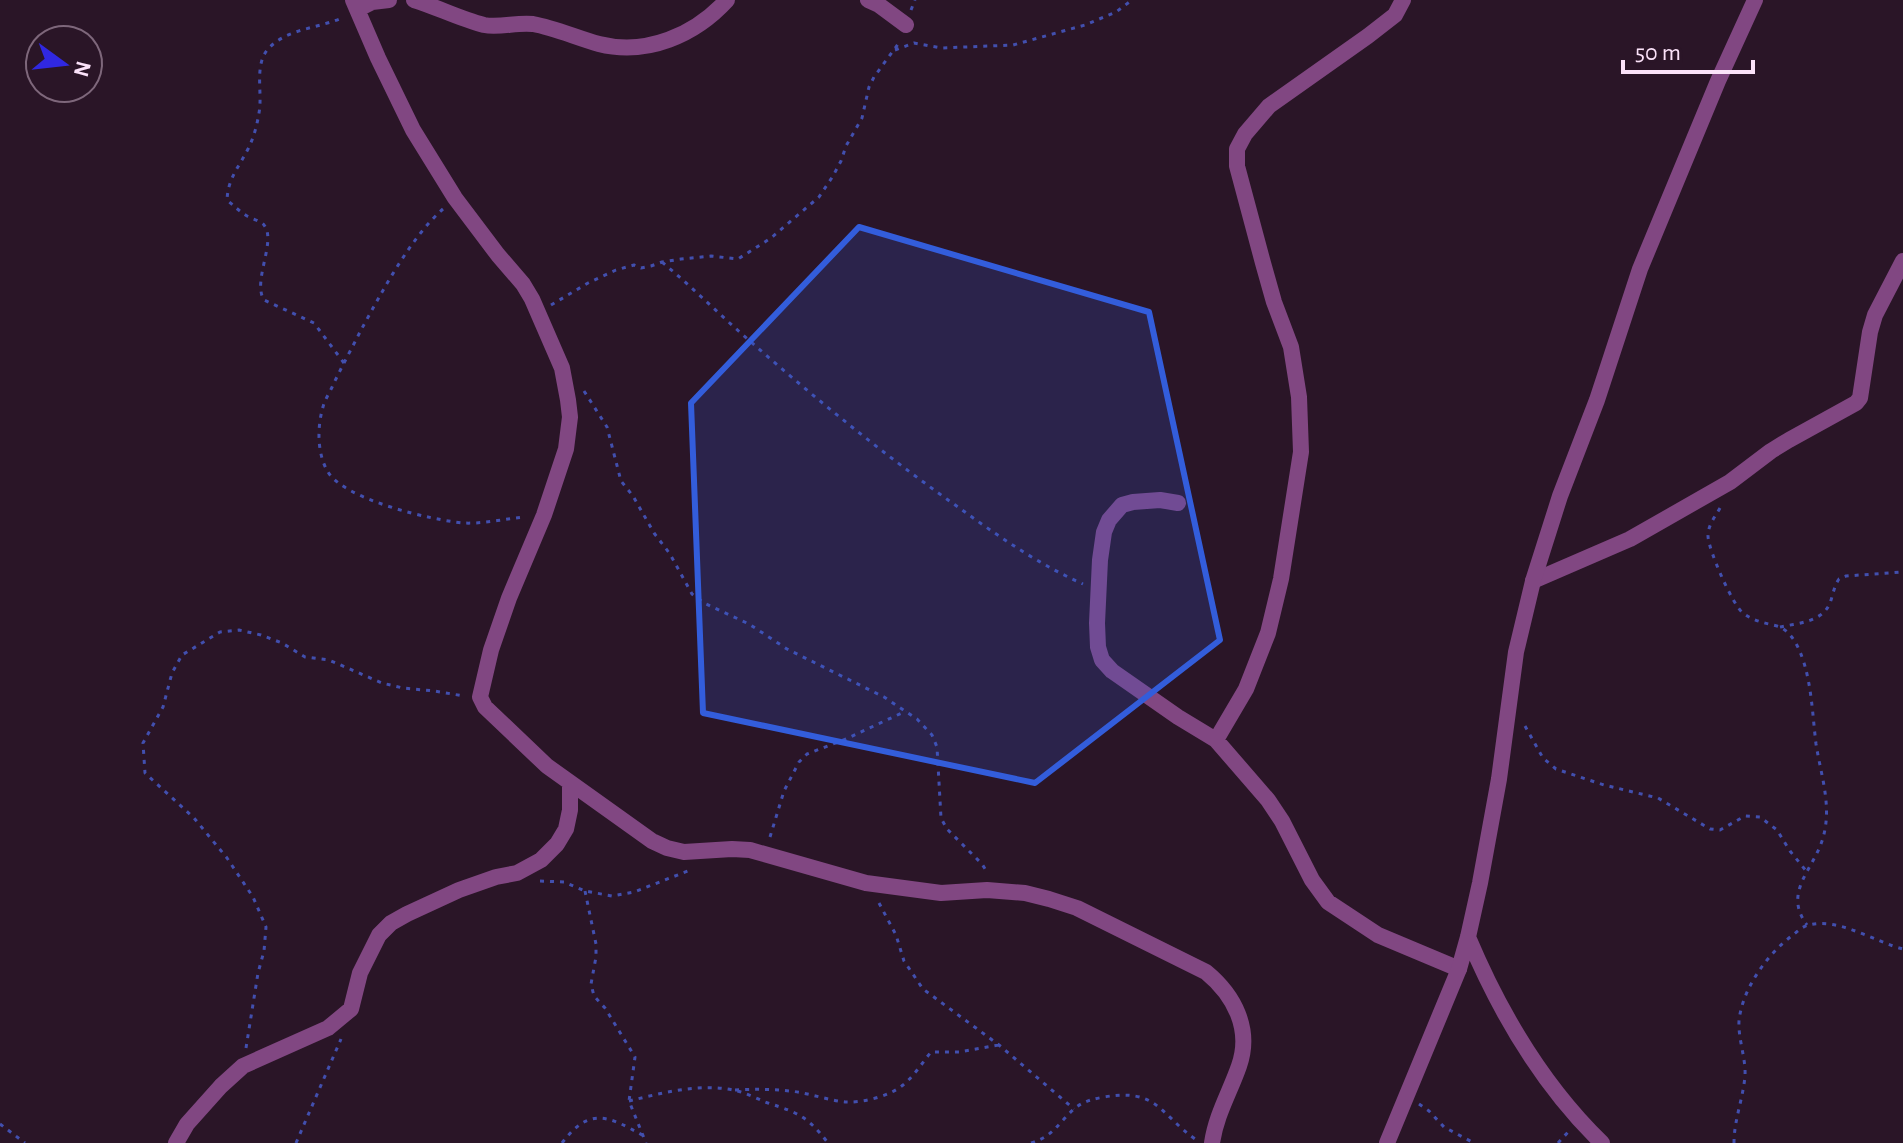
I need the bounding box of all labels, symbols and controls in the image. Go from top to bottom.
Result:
north arrow [24,24,104,104]
scale bar [1623,24,1753,74]
text: 50 m [1635,41,1681,65]
text: N [70,59,95,79]

